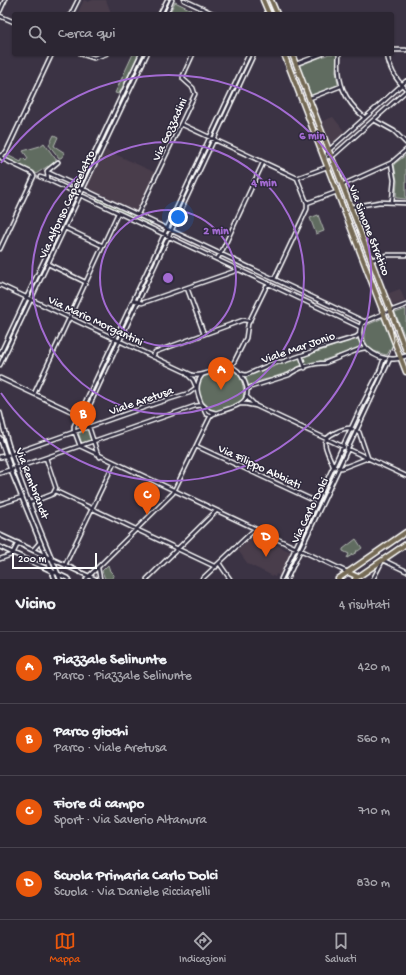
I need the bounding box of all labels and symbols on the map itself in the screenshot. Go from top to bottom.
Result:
street label: Via Gozzadini [150,96,192,164]
text: 6 min [299,130,325,144]
street label: Via Alfonso Capecelatro [36,148,99,262]
text: 4 min [250,177,277,191]
street label: Via Simone Stratico [344,183,392,278]
your location [168,207,188,227]
text: 2 min [203,225,229,239]
centre of rings [161,271,175,285]
street label: Via Mario Morgantini [44,293,145,350]
street label: Viale Mar Jonio [259,330,337,368]
pin: A [208,357,234,390]
street label: Viale Aretusa [107,384,176,420]
pin: B [70,401,96,434]
street label: Via Filippo Abbiati [214,442,303,493]
street label: Via Rembrandt [11,445,51,522]
street label: Via Carlo Dolci [288,475,333,547]
pin: C [134,482,160,515]
pin: D [253,524,279,557]
scale bar [12,551,97,570]

